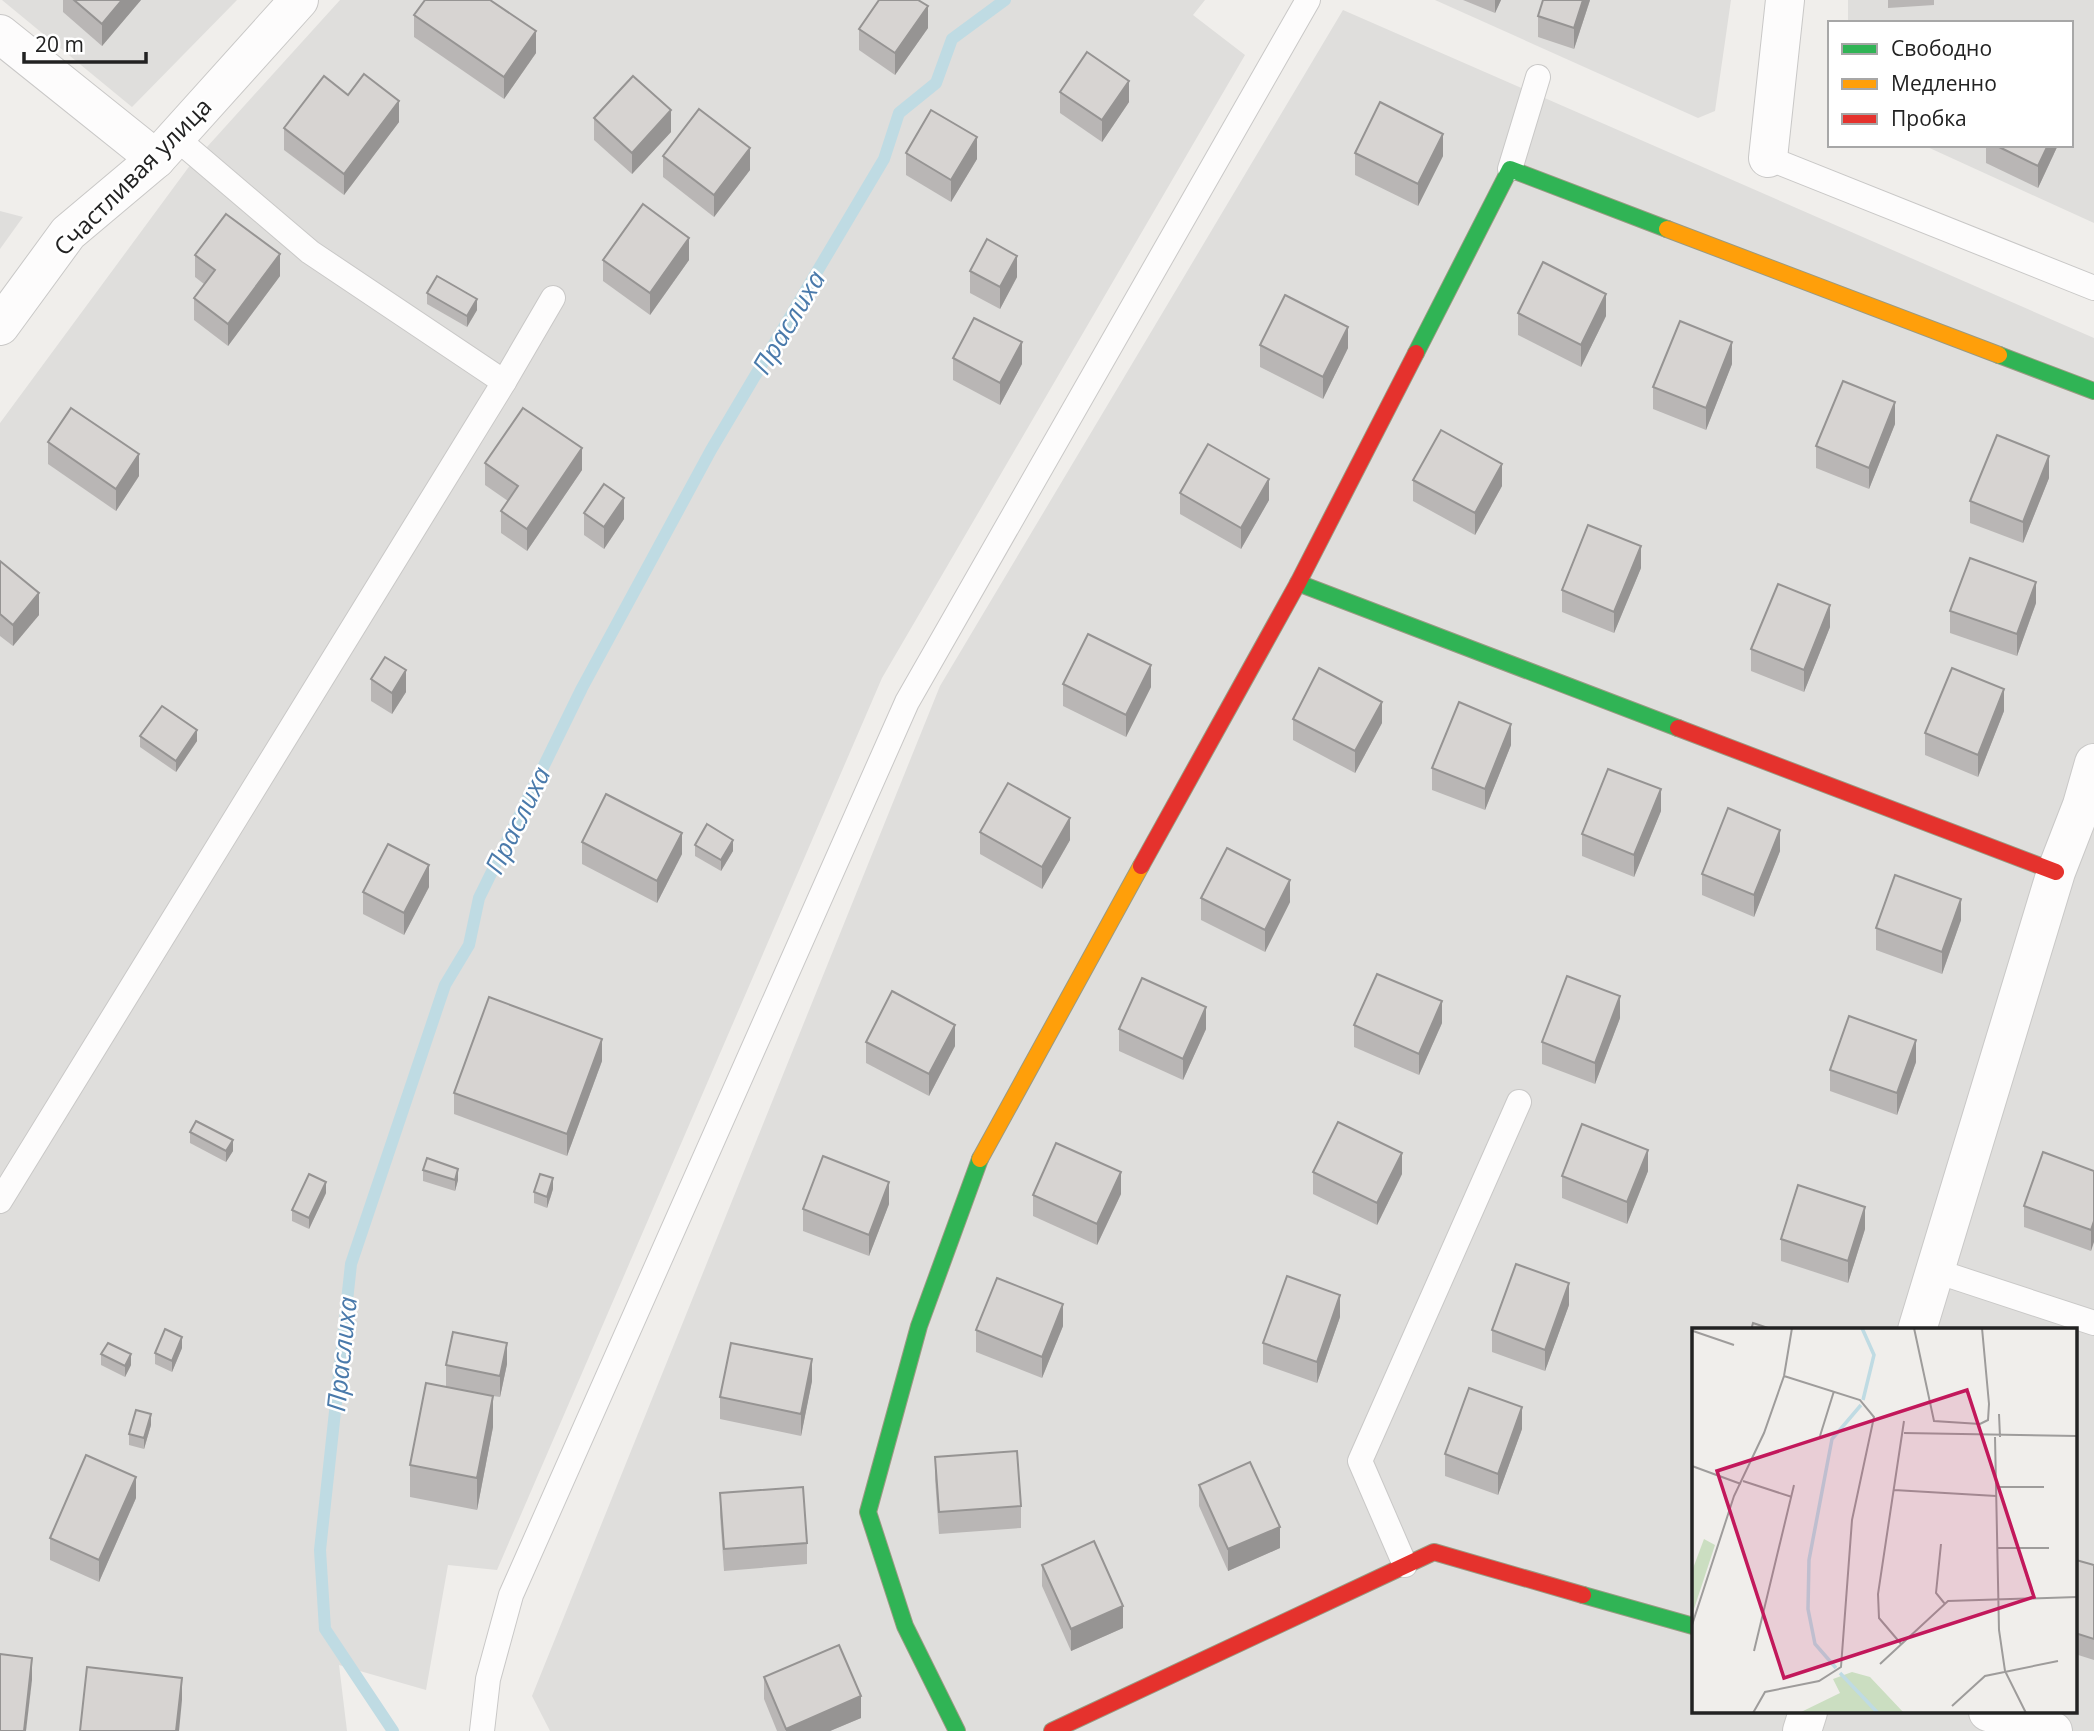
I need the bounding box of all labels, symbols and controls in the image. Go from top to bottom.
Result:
scale bar [24,21,147,65]
legend [1828,21,2073,147]
text: 20 m [35,30,84,58]
text: Свободно [1891,34,1992,62]
text: Медленно [1891,69,1997,97]
street label: Счастливая улица [46,90,218,262]
text: Пробка [1891,104,1967,132]
water label: Праслиха [743,263,833,381]
water label: Праслиха [476,760,559,880]
water label: Праслиха [317,1294,365,1413]
inset map [1692,1328,2076,1714]

